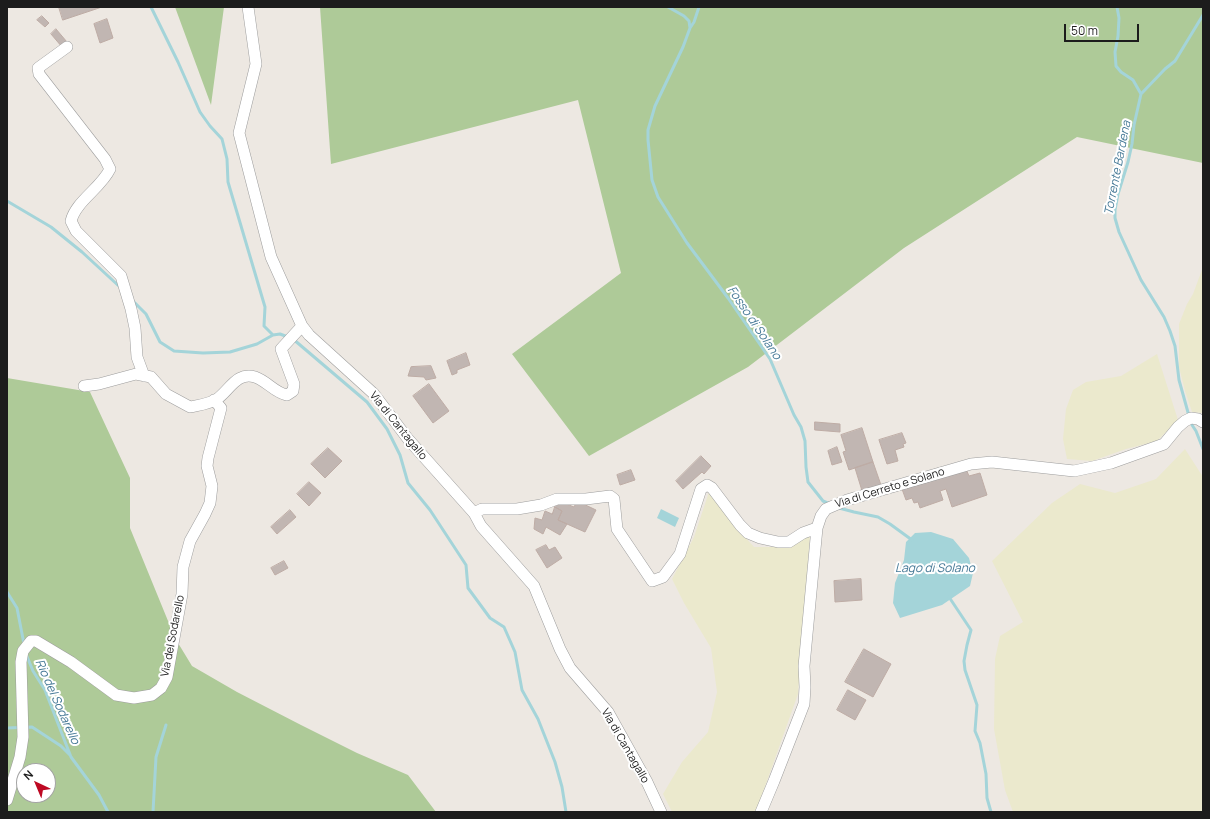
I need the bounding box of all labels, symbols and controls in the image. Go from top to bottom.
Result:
scale bar [1066,16,1141,42]
text: 50 m [1071,22,1098,39]
water label: Torrente Bardena [1102,120,1134,216]
water label: Fosso di Solano [724,284,784,362]
street label: Via di Cantagallo [366,389,430,463]
street label: Via di Cerreto e Solano [834,465,946,511]
water label: Lago di Solano [895,562,975,576]
street label: Via del Sodarello [159,594,187,678]
water label: Rio del Sodarello [32,657,82,747]
street label: Via di Cantagallo [598,706,652,786]
north arrow [16,763,56,803]
text: N [20,767,36,783]

